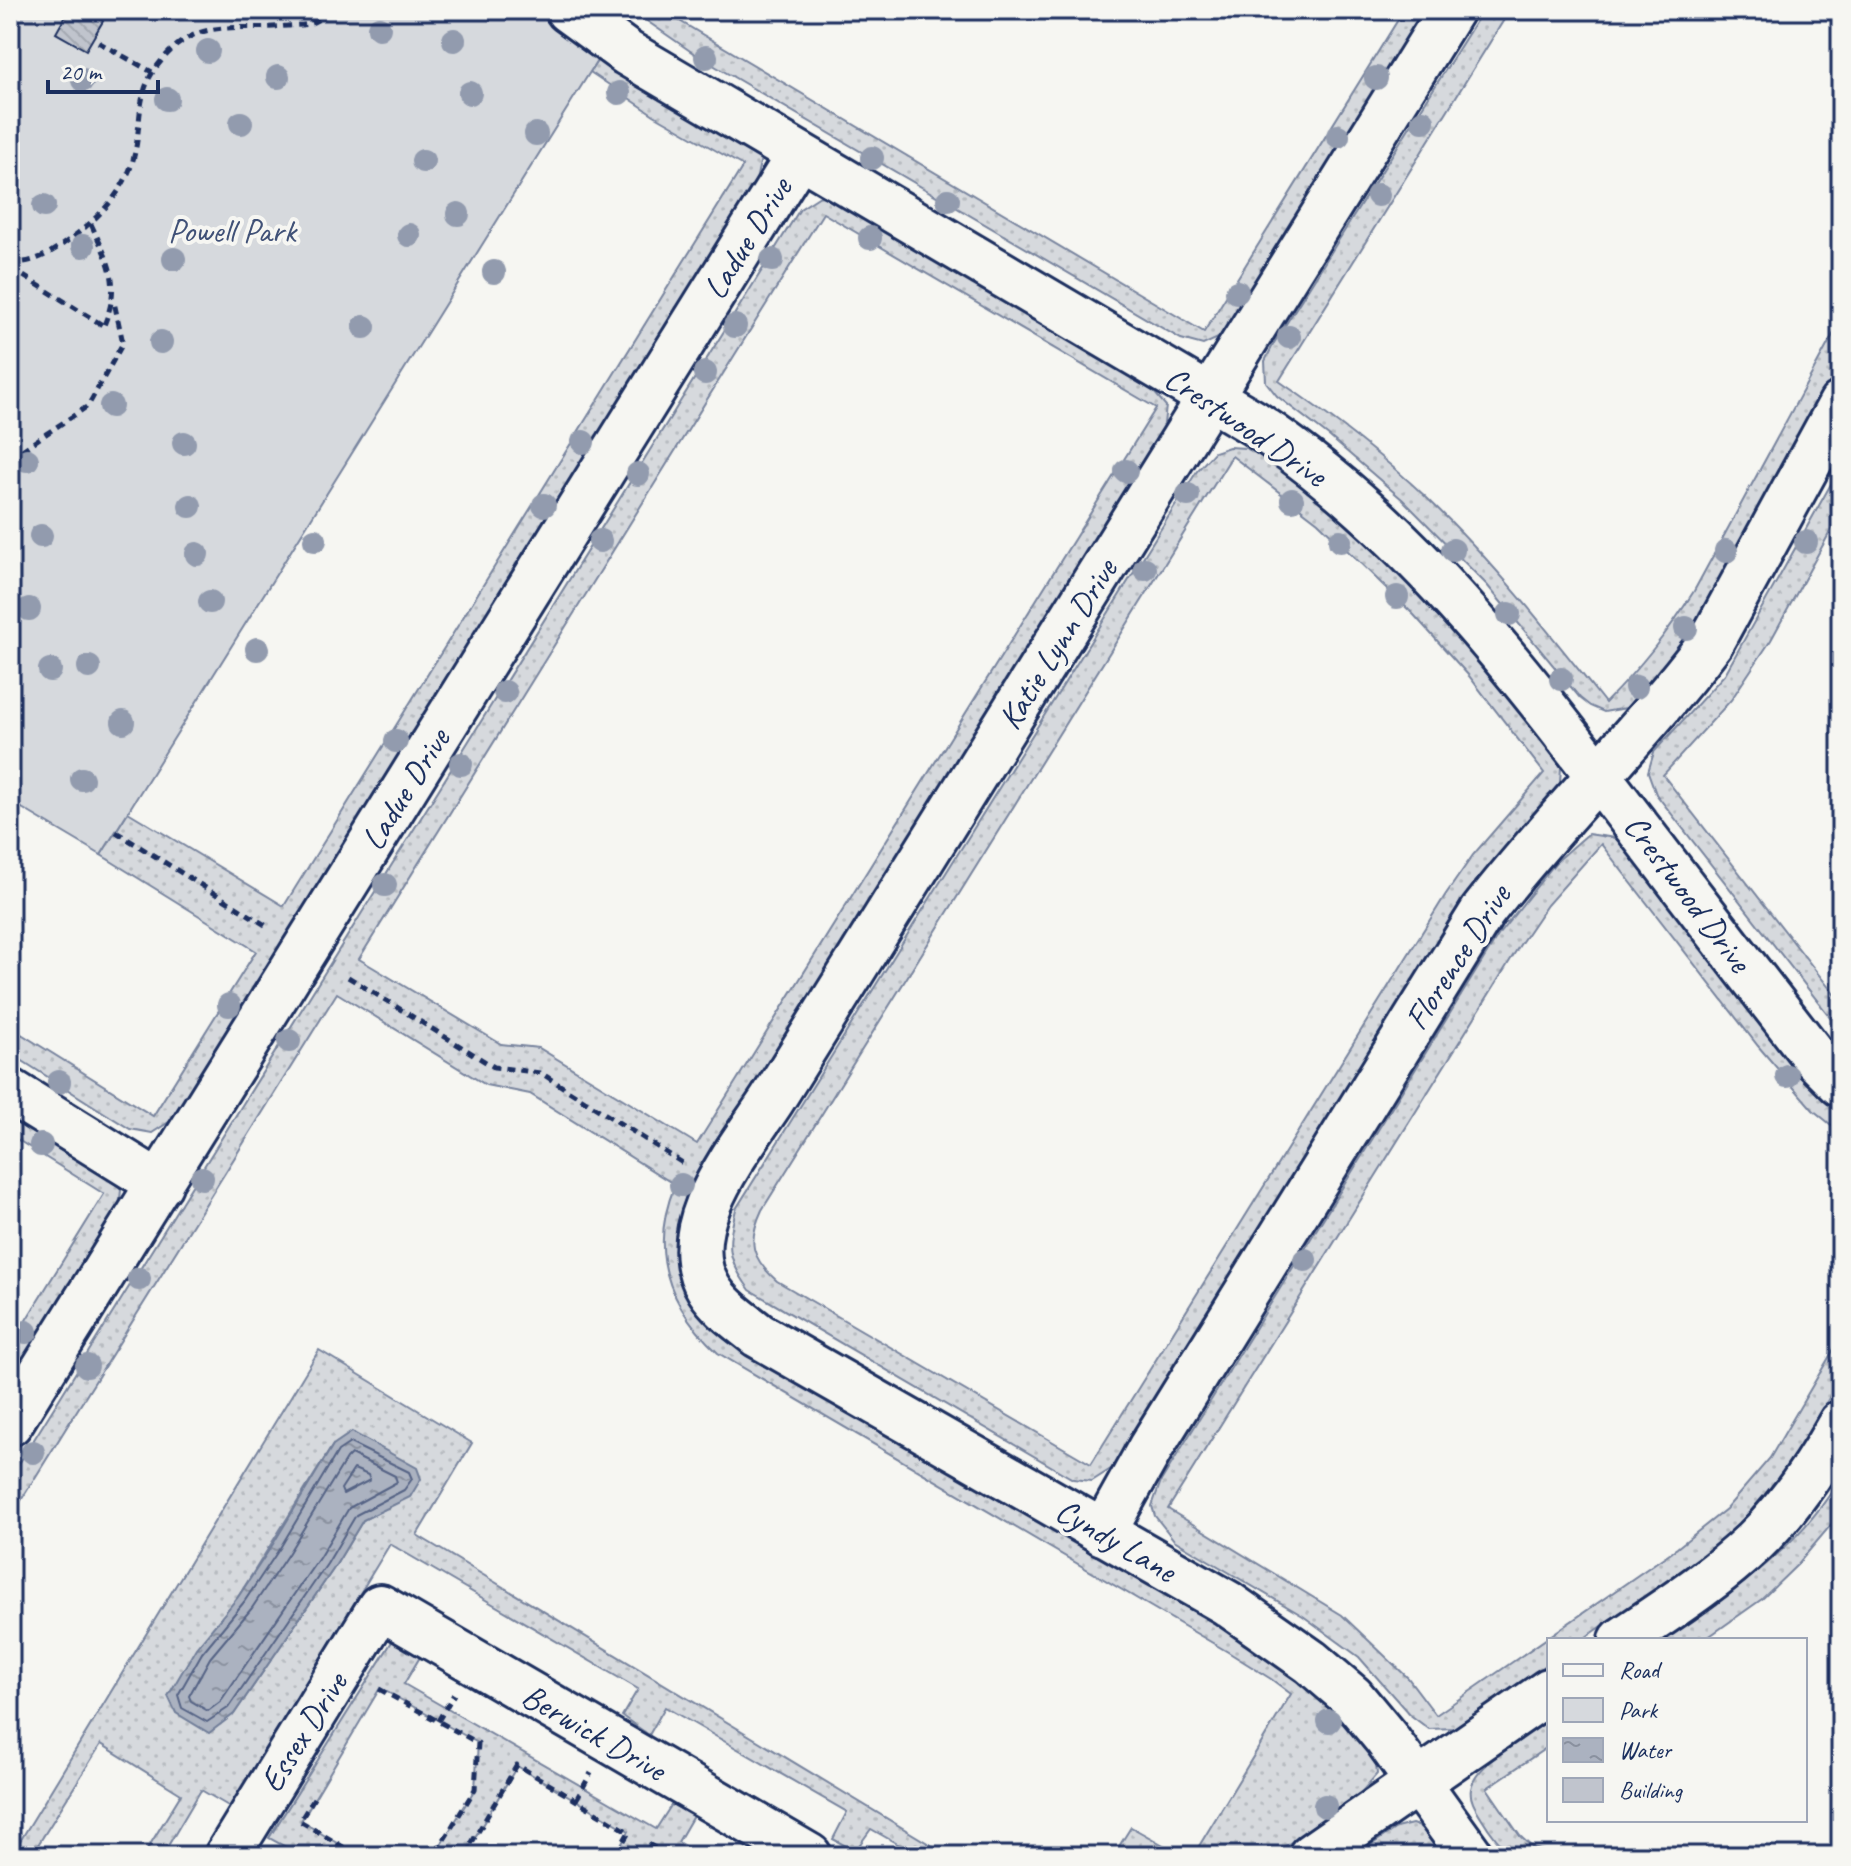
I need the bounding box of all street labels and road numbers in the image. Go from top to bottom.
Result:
street label: Ladue Drive [693,168,802,307]
street label: Crestwood Drive [1157,356,1337,497]
street label: Katie Lynn Drive [988,549,1127,737]
street label: Ladue Drive [351,719,460,858]
street label: Crestwood Drive [1615,806,1762,982]
street label: Florence Drive [1394,875,1521,1038]
street label: Cyndy Lane [1048,1488,1186,1593]
street label: Essex Drive [250,1663,358,1800]
street label: Berwick Drive [514,1674,676,1792]

